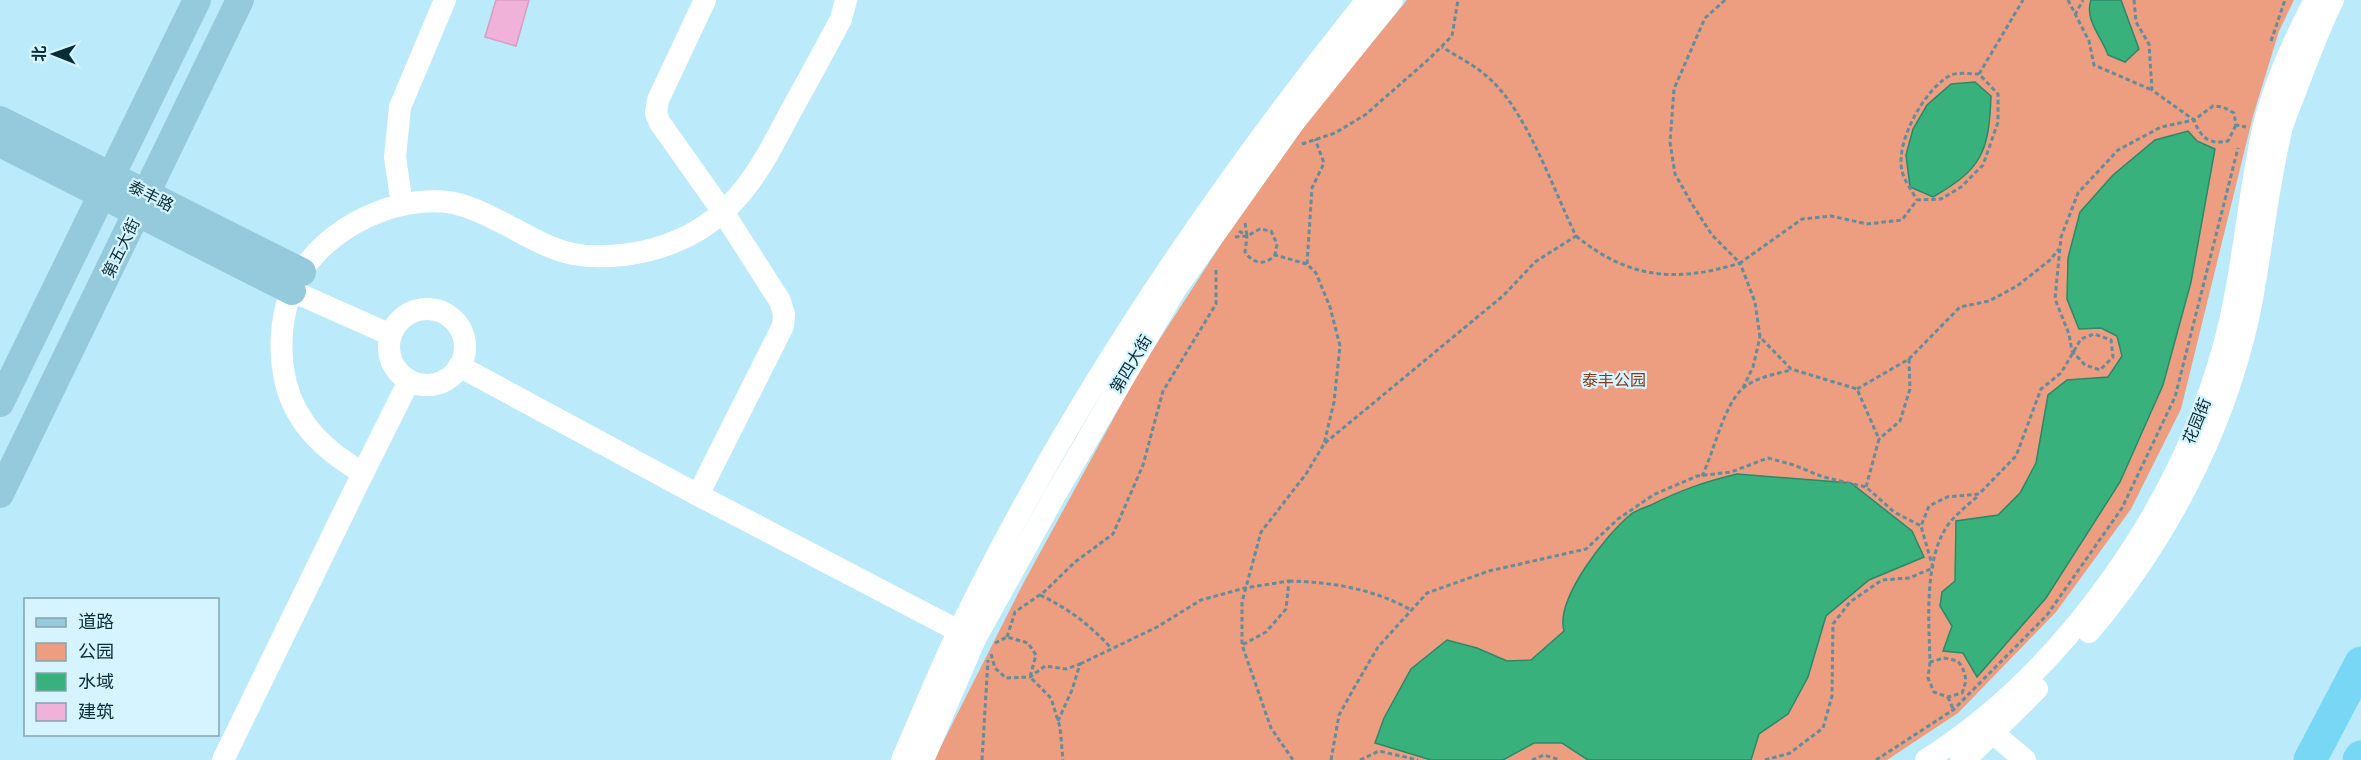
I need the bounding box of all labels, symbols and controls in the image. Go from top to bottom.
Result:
north arrow [24,24,84,84]
text: 北 [31,46,48,62]
street label: 泰丰路 [126,178,176,214]
street label: 第五大街 [99,216,143,280]
street label: 第四大街 [1107,332,1155,396]
park label: 泰丰公园 [1582,372,1646,389]
street label: 花园街 [2180,396,2214,446]
legend [24,598,219,736]
text: 道路 [78,612,114,632]
text: 公园 [78,642,114,662]
text: 水域 [78,672,114,692]
text: 建筑 [78,702,114,722]

